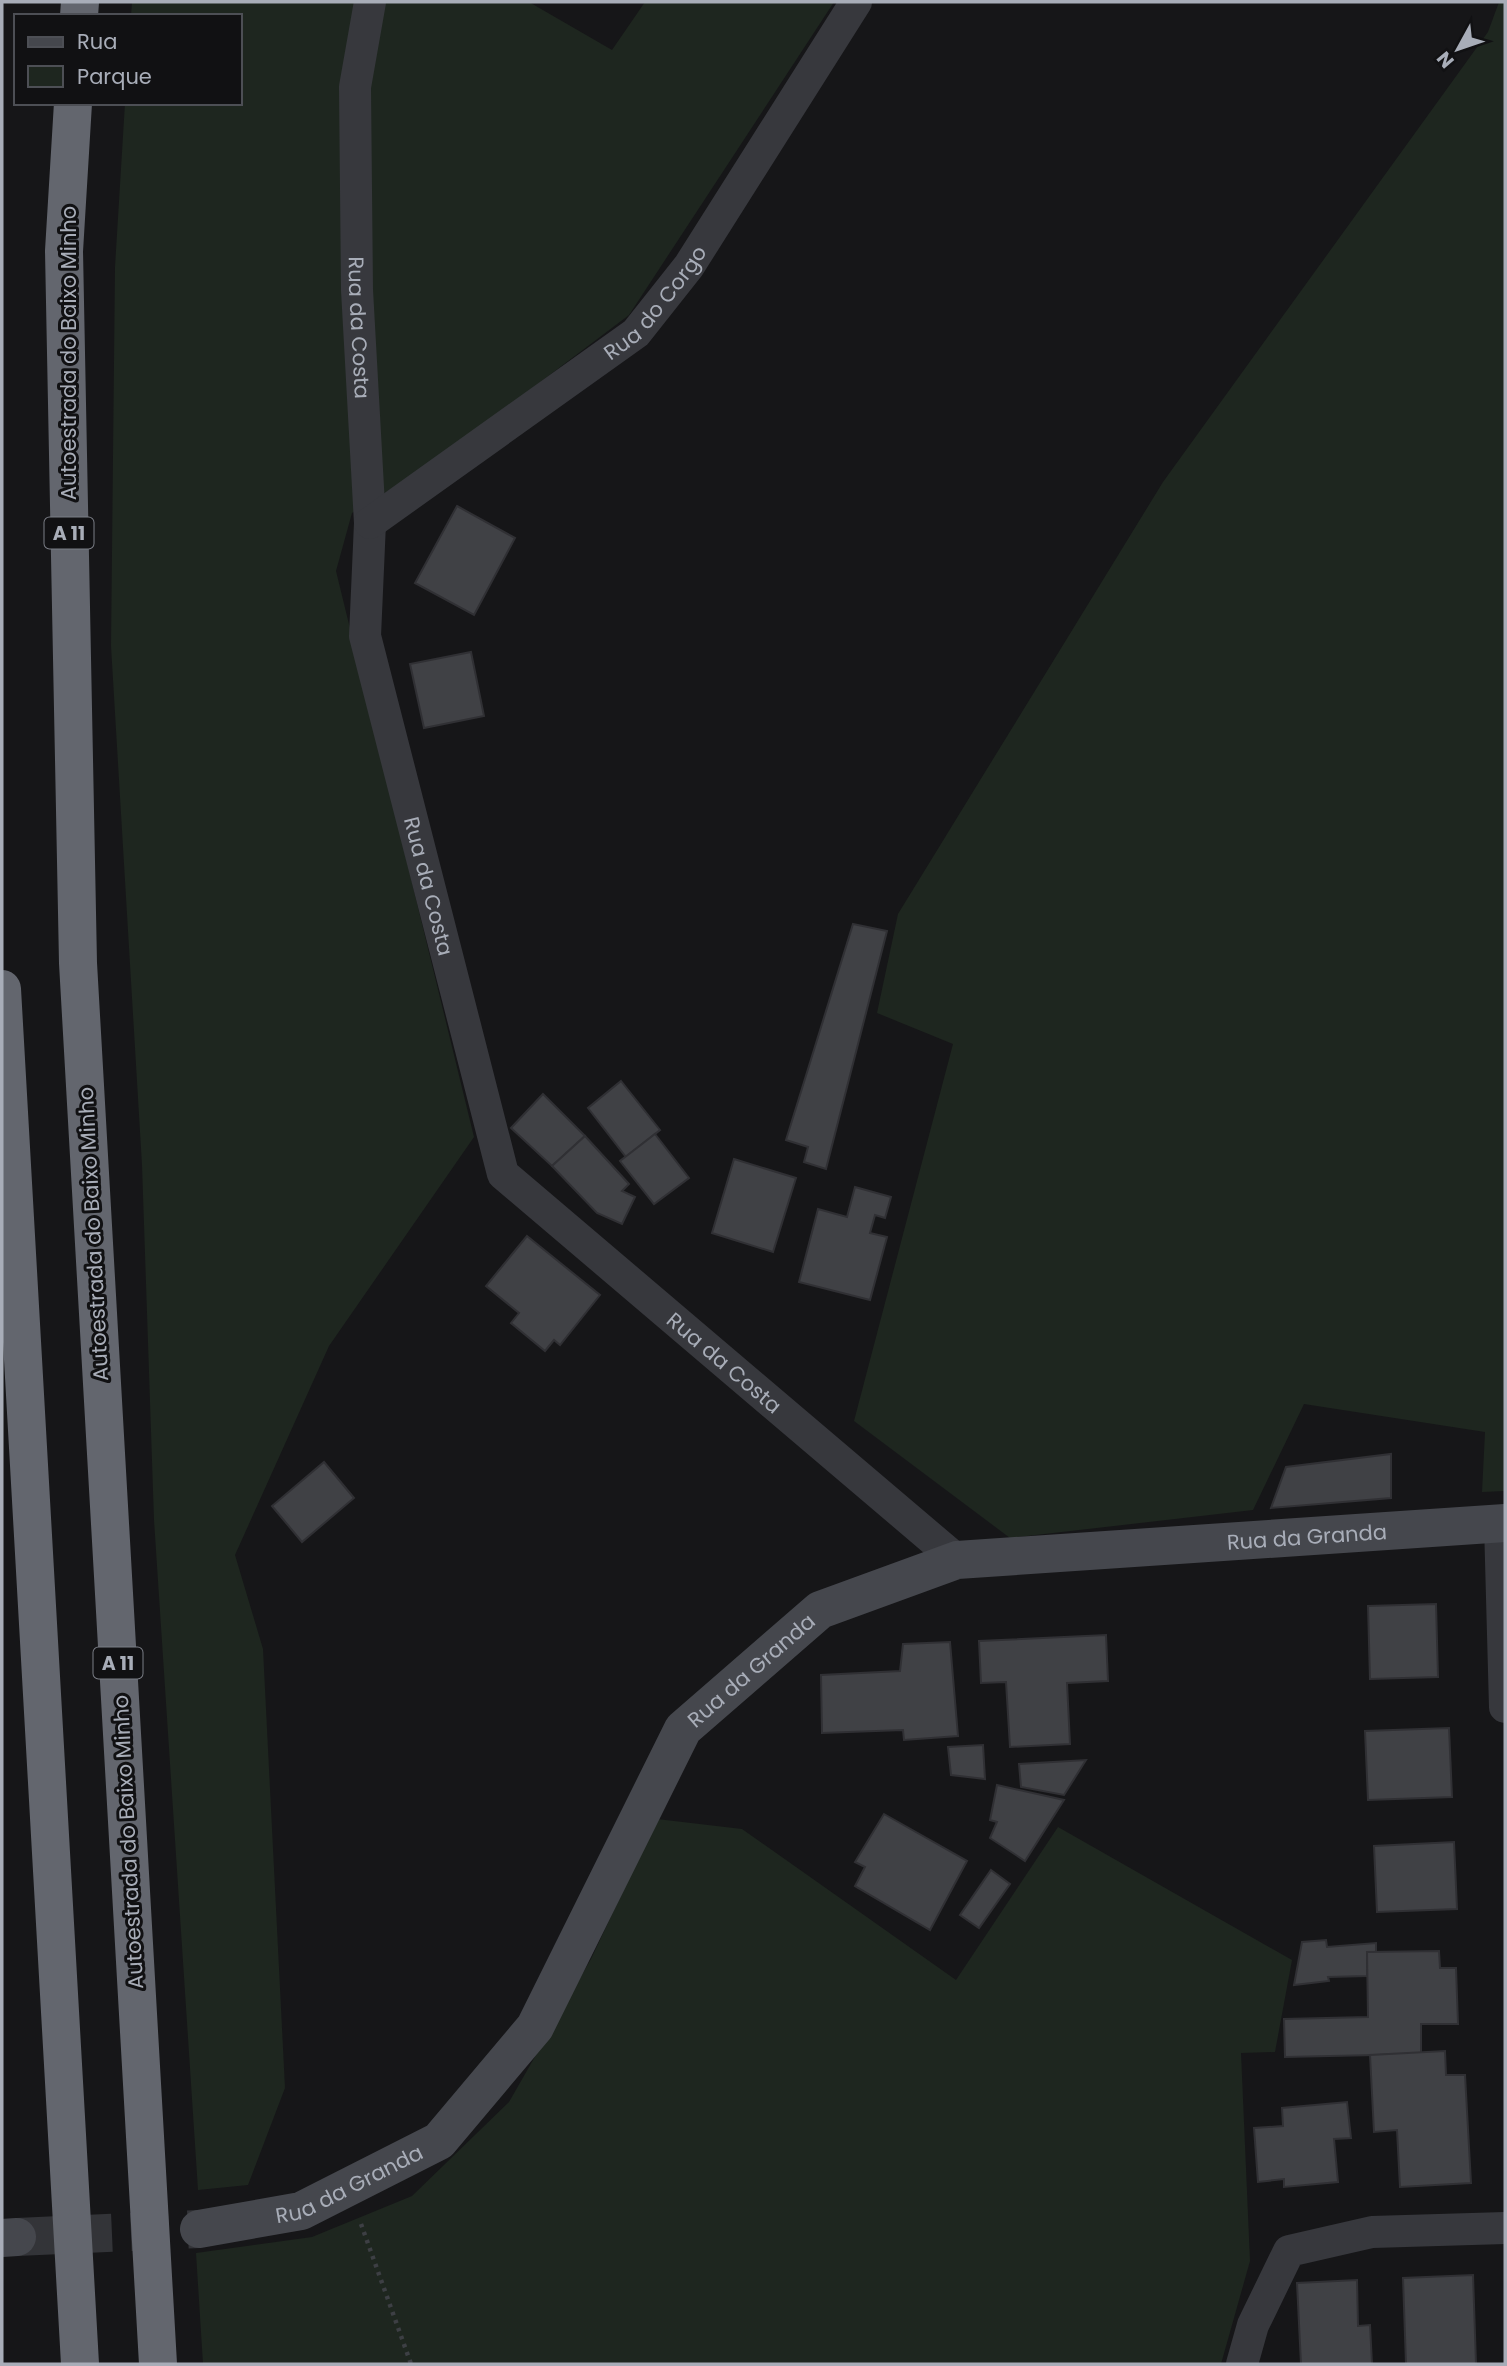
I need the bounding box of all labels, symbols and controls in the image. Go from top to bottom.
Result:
legend [14,14,242,105]
north arrow [1423,14,1493,84]
text: Rua [77,27,117,56]
text: N [1430,45,1460,74]
text: Parque [77,62,152,91]
street label: Autoestrada do Baixo Minho [54,206,83,500]
street label: Rua do Corgo [597,240,713,366]
street label: Rua da Costa [342,256,378,400]
road number: A 11 [44,518,94,548]
street label: Rua da Costa [397,813,461,959]
street label: Autoestrada do Baixo Minho [71,1086,115,1382]
street label: Rua da Costa [661,1305,788,1420]
street label: Rua da Granda [1226,1517,1388,1556]
street label: Rua da Granda [681,1607,821,1734]
road number: A 11 [94,1648,142,1679]
street label: Autoestrada do Baixo Minho [106,1694,150,1990]
street label: Rua da Granda [273,2137,428,2230]

